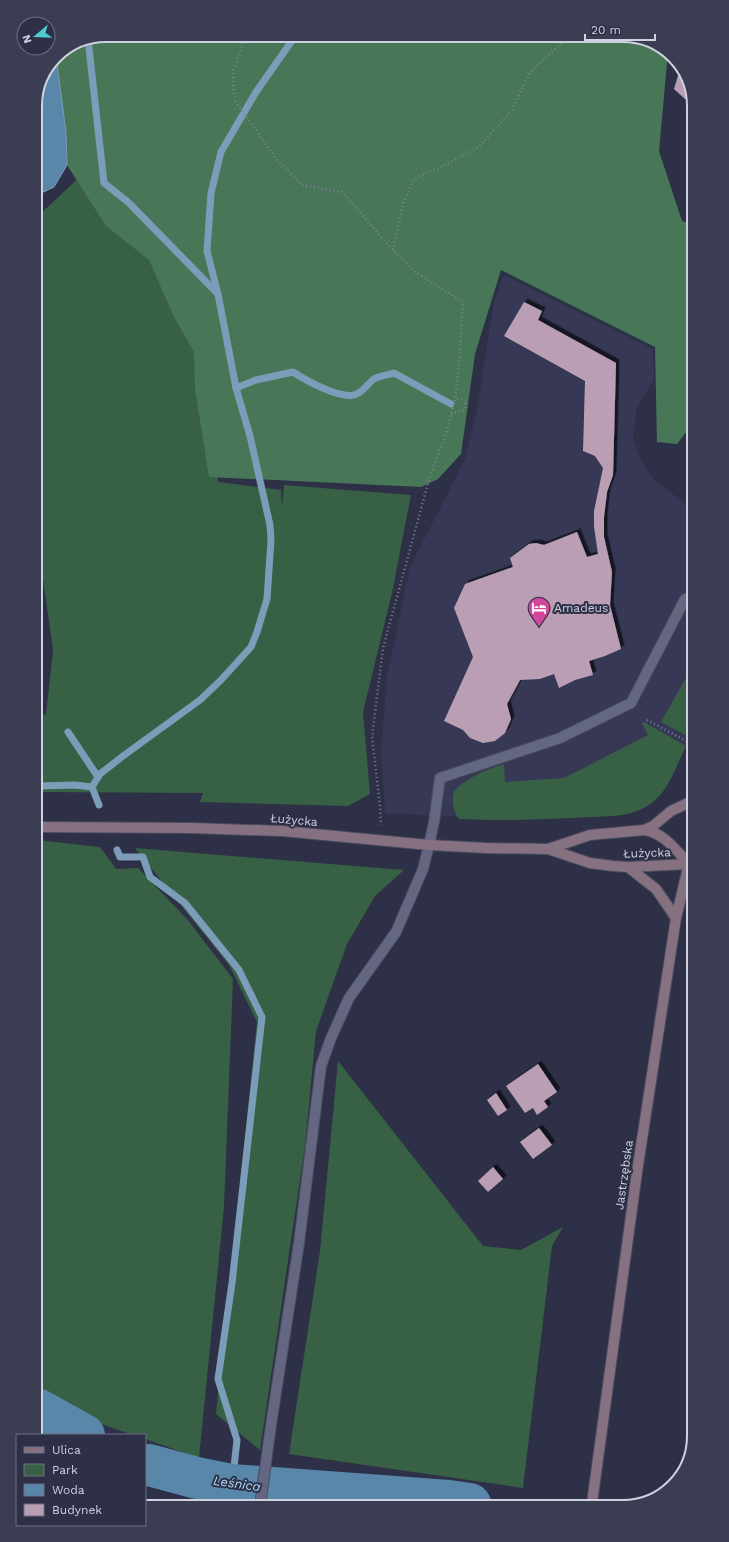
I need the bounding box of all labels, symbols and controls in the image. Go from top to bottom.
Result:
north arrow [16,16,56,56]
scale bar [585,16,655,42]
text: 20 m [591,23,621,37]
text: N [20,33,34,45]
hotel icon: Amadeus [526,595,552,628]
place label: Amadeus [554,601,608,615]
street label: Łużycka [270,811,319,829]
street label: Łużycka [623,845,671,861]
street label: Jastrzębska [612,1139,636,1211]
legend [16,1434,146,1526]
text: Ulica [52,1443,81,1457]
text: Park [52,1463,78,1477]
water label: Leśnica [212,1473,262,1494]
text: Woda [52,1483,85,1497]
text: Budynek [52,1503,102,1517]

